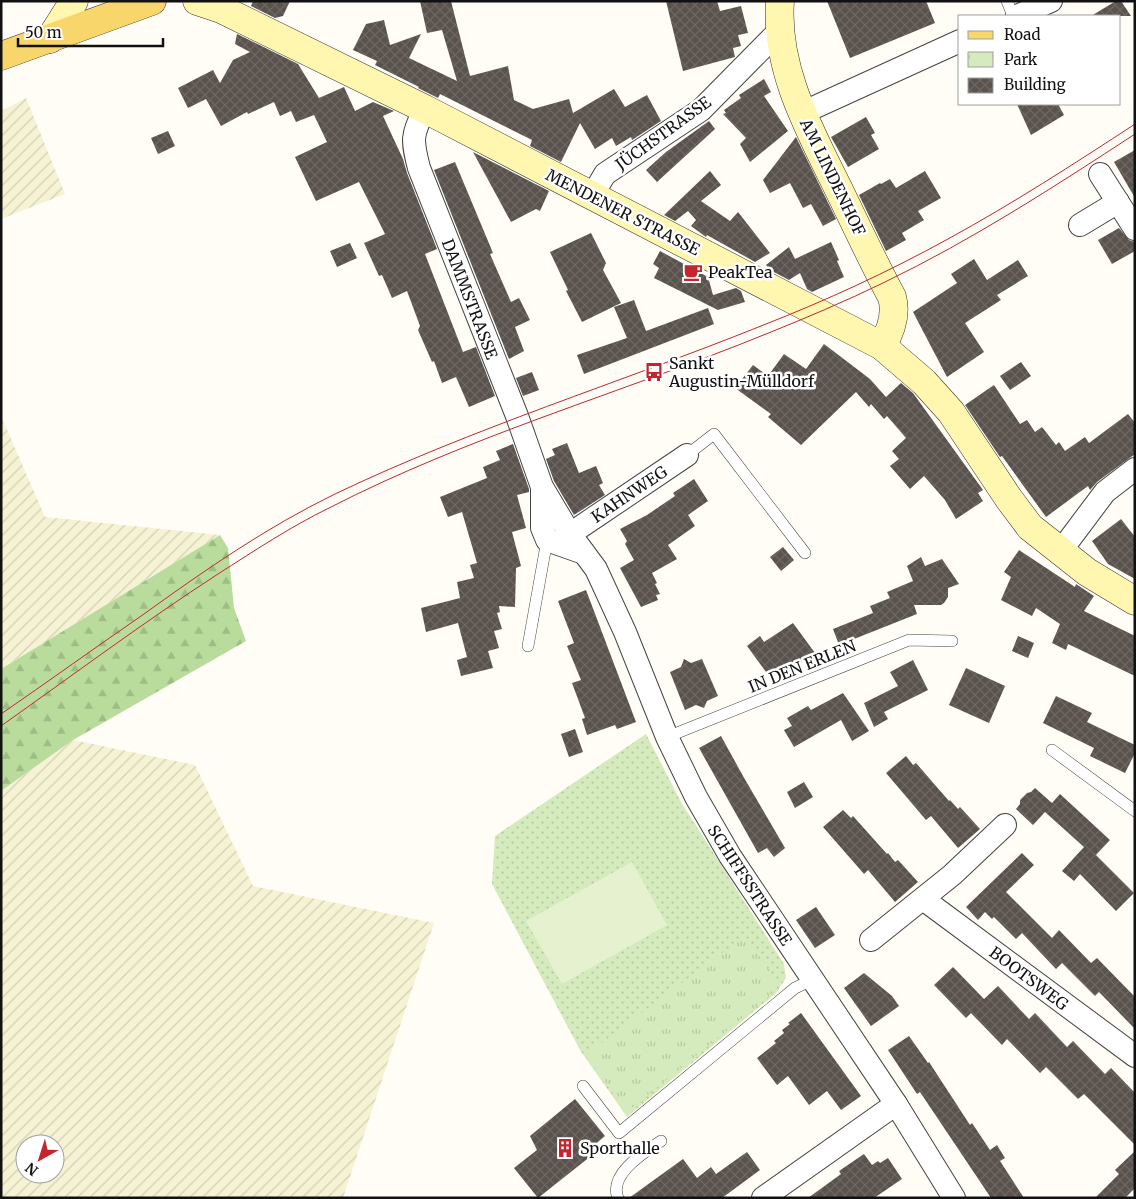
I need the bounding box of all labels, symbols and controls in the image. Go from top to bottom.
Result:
scale bar [18,15,162,47]
legend [958,15,1121,105]
text: 50 m [25,23,62,42]
text: Road [1004,25,1040,44]
text: Park [1004,50,1038,69]
text: Building [1004,75,1066,94]
street label: JÜCHSTRASSE [611,91,715,175]
street label: AM LINDENHOF [796,114,870,239]
street label: MENDENER STRASSE [543,164,704,260]
street label: DAMMSTRASSE [438,236,502,363]
cafe icon: PeakTea [682,261,704,283]
place label: PeakTea [708,262,773,282]
place label: Sankt Augustin-Mülldorf [668,353,815,391]
bus stop icon: Sankt Augustin-Mülldorf [643,361,665,383]
street label: KAHNWEG [587,461,671,527]
street label: IN DEN ERLEN [745,635,859,697]
street label: SCHIFFSSTRASSE [704,821,797,950]
street label: BOOTSWEG [986,942,1073,1014]
north arrow [15,1134,65,1184]
building icon: Sporthalle [554,1137,576,1159]
place label: Sporthalle [580,1138,660,1158]
text: N [22,1159,42,1180]

